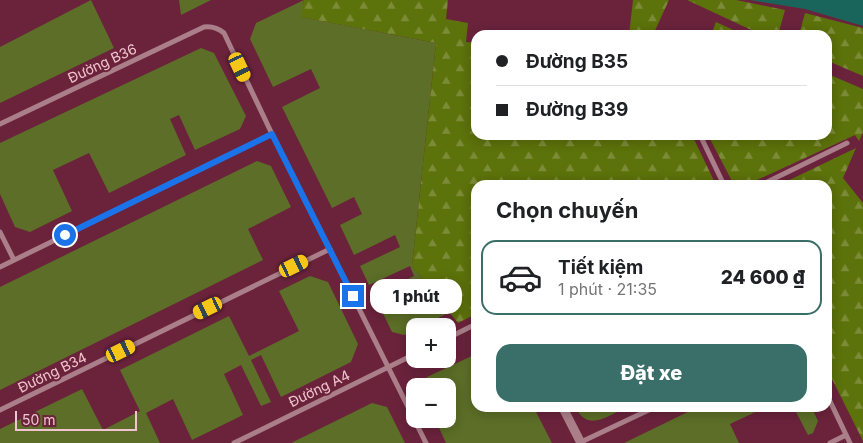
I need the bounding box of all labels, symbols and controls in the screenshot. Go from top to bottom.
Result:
street label: Đường B36 [65,40,139,86]
car [226,50,253,84]
text: Đường B35 [526,50,628,73]
text: Đường B39 [526,98,628,121]
text: Chọn chuyến [496,197,638,223]
route start [54,224,76,246]
car [277,253,310,279]
icon: car [498,255,543,300]
text: Tiết kiệm [558,256,643,279]
text: 24 600 ₫ [721,266,805,289]
callout: 1 phút [370,278,463,314]
text: 1 phút · 21:35 [558,279,657,299]
route end [342,285,364,307]
text: 1 phút [392,286,440,306]
car [191,295,224,321]
map controls [406,318,456,428]
button: + [406,318,456,368]
car [104,338,137,364]
button: Đặt xe [496,344,807,402]
street label: Đường B34 [15,348,89,396]
street label: Đường A4 [286,366,352,410]
button: − [406,378,456,428]
scale bar [15,408,138,431]
text: 50 m [22,411,56,428]

